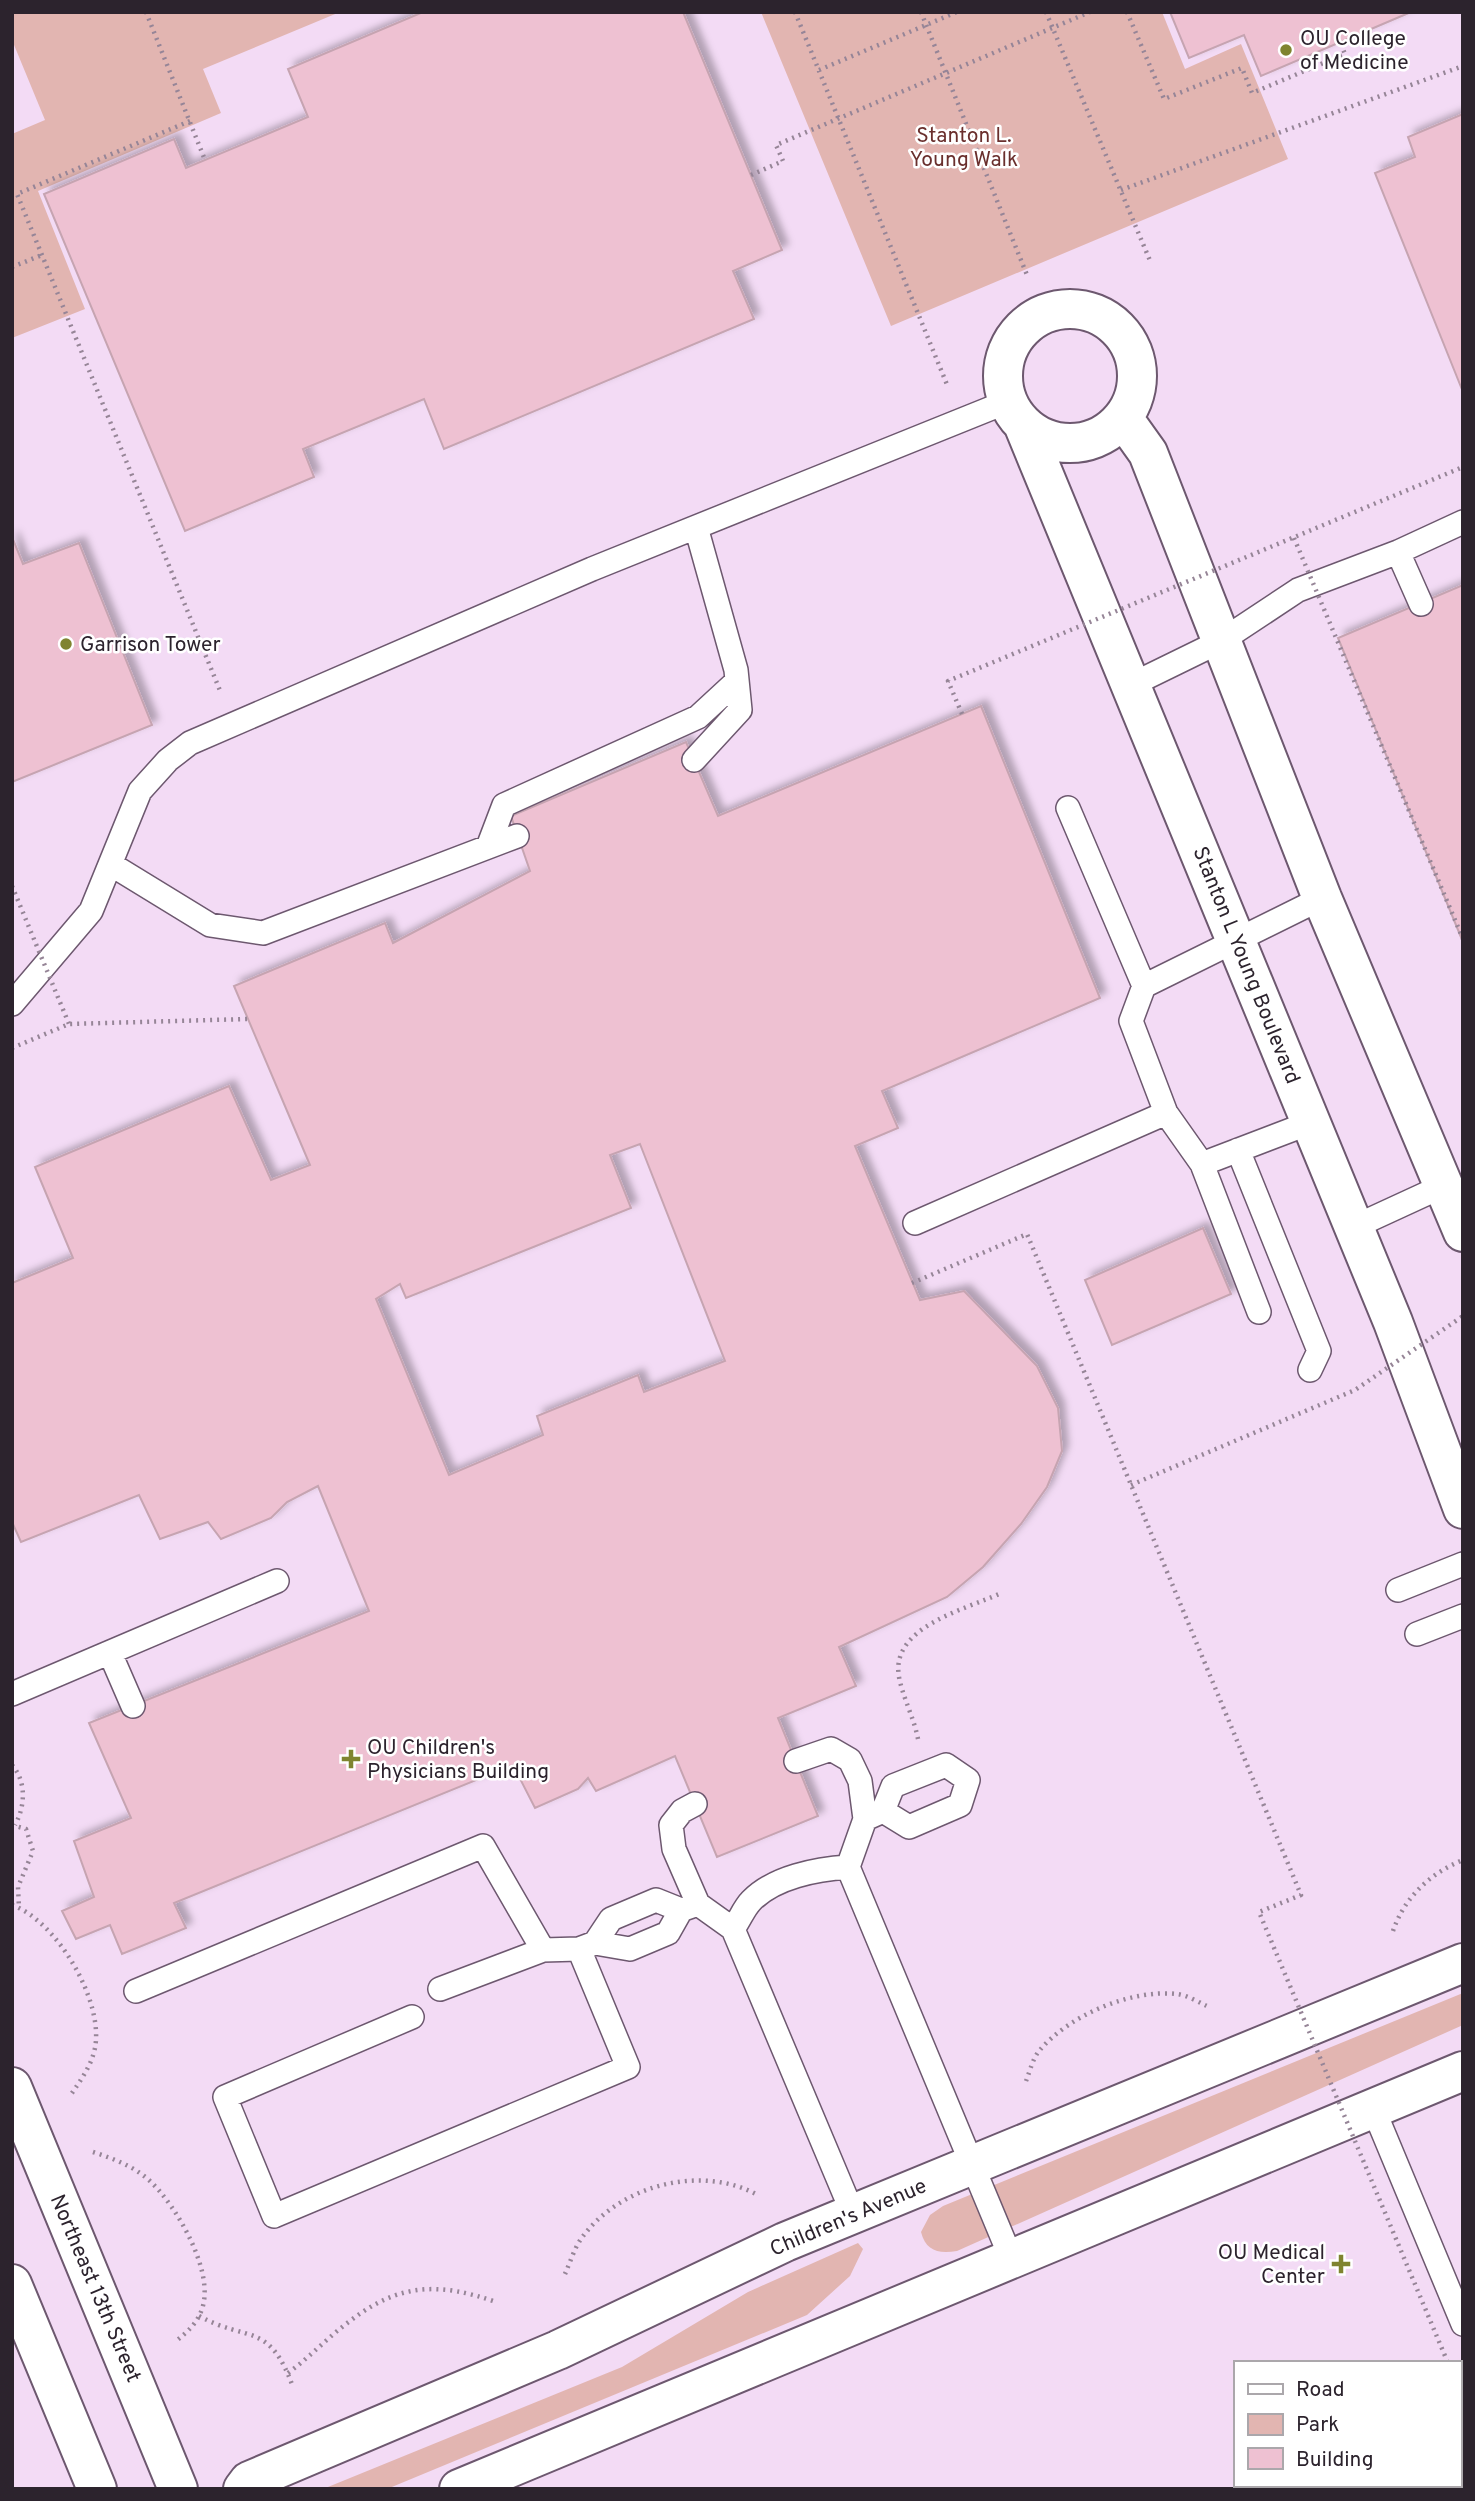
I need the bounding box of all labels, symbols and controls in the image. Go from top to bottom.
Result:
place label: OU College of Medicine [1300,26,1408,77]
marker: OU College of Medicine [1278,42,1294,58]
park label: Stanton L. Young Walk [910,123,1018,174]
place label: Garrison Tower [80,632,221,659]
marker: Garrison Tower [58,636,74,652]
street label: Stanton L Young Boulevard [1186,843,1306,1088]
place label: OU Children's Physicians Building [367,1735,549,1786]
marker: OU Children's Physicians Building [341,1749,361,1769]
street label: Children's Avenue [766,2173,931,2264]
street label: Northeast 13th Street [43,2191,146,2387]
place label: OU Medical Center [1218,2240,1325,2291]
marker: OU Medical Center [1331,2254,1351,2274]
legend [1234,2361,1461,2487]
text: Road [1296,2377,1345,2404]
text: Park [1296,2412,1339,2439]
text: Building [1296,2447,1374,2474]

